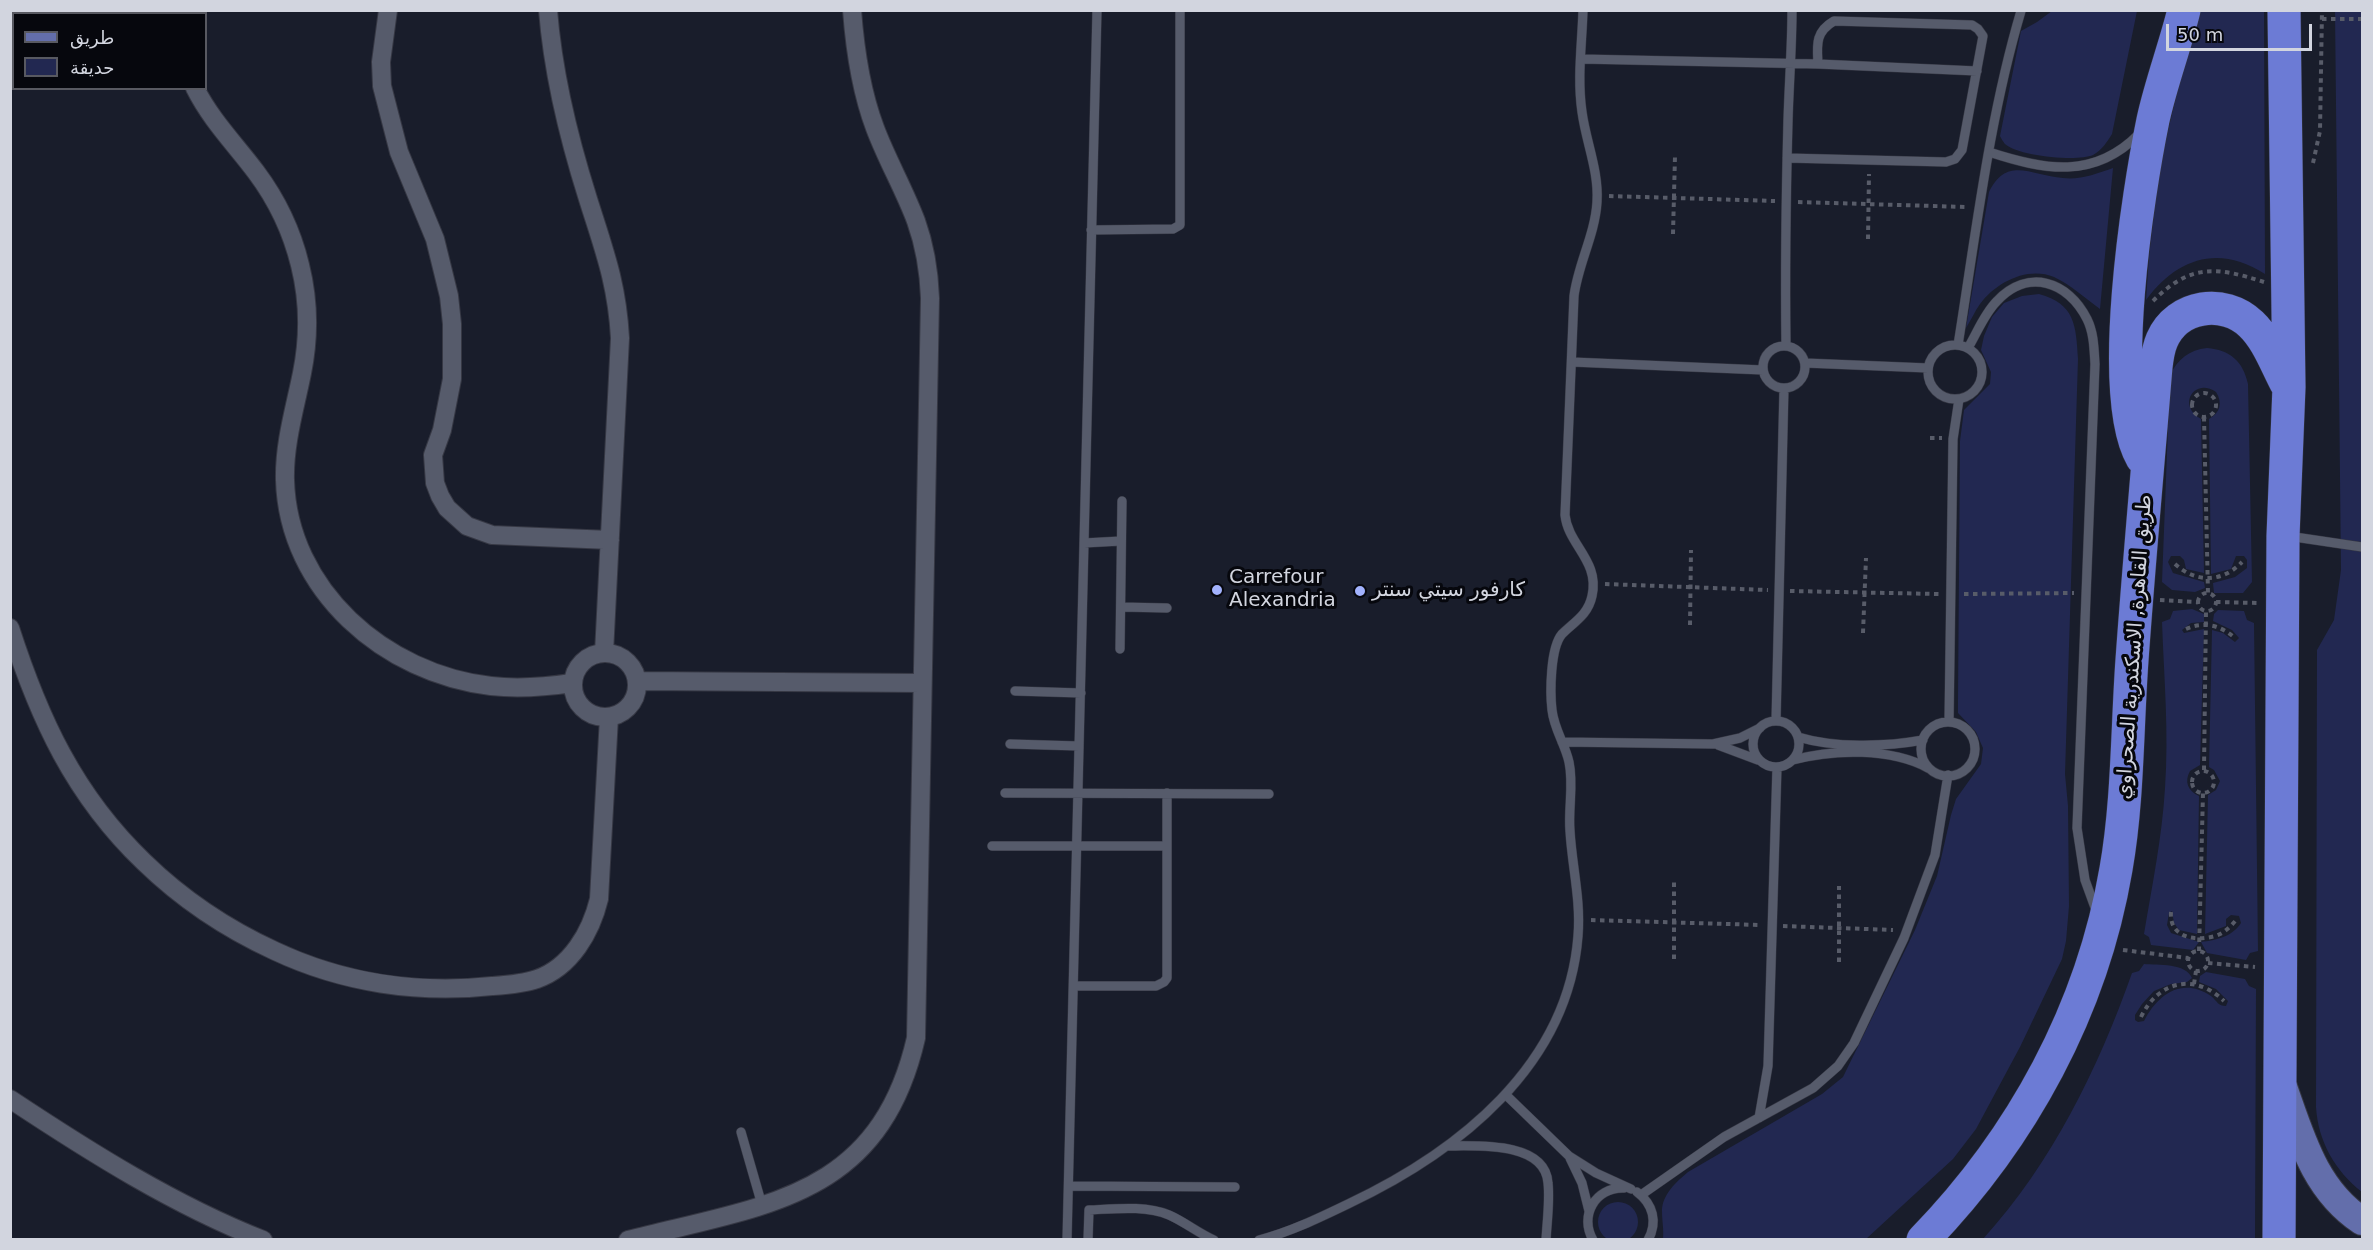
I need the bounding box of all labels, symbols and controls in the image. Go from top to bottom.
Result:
legend [12,12,207,90]
scale bar [2169,12,2314,50]
text: 50 m [2177,24,2223,45]
text: طريق [70,27,114,48]
text: حديقة [70,57,114,78]
street label: طريق القاهرة, الاسكندرية الصحراوي [2112,494,2158,800]
place label: Carrefour Alexandria [1229,566,1336,613]
place label: كارفور سيتي سنتر [1372,579,1525,603]
marker: Carrefour Alexandria [1210,583,1224,597]
marker: كارفور سيتي سنتر [1353,584,1367,598]

